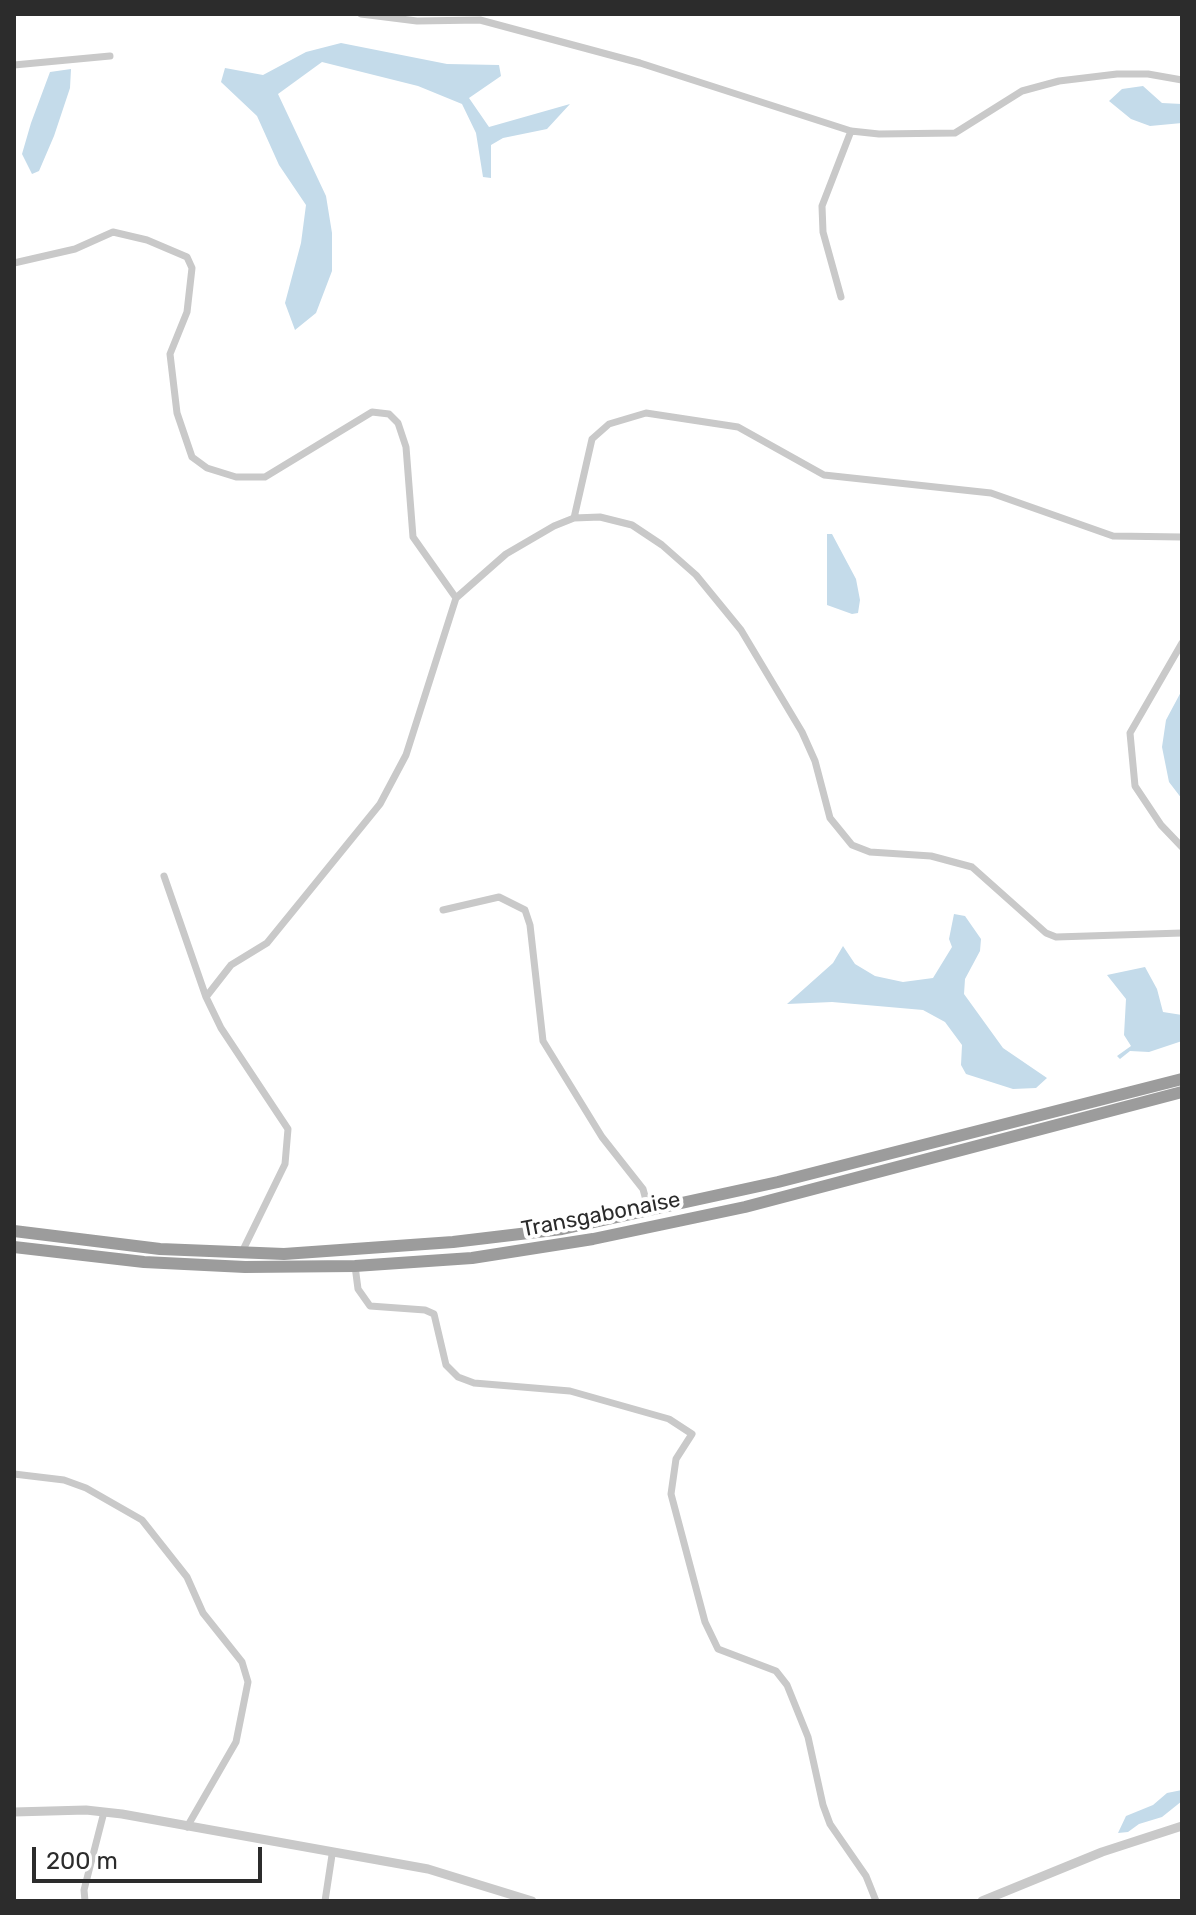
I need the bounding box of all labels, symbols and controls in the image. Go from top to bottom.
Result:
street label: Transgabonaise [519,1187,683,1243]
scale bar [36,1831,266,1881]
text: 200 m [46,1847,118,1875]

